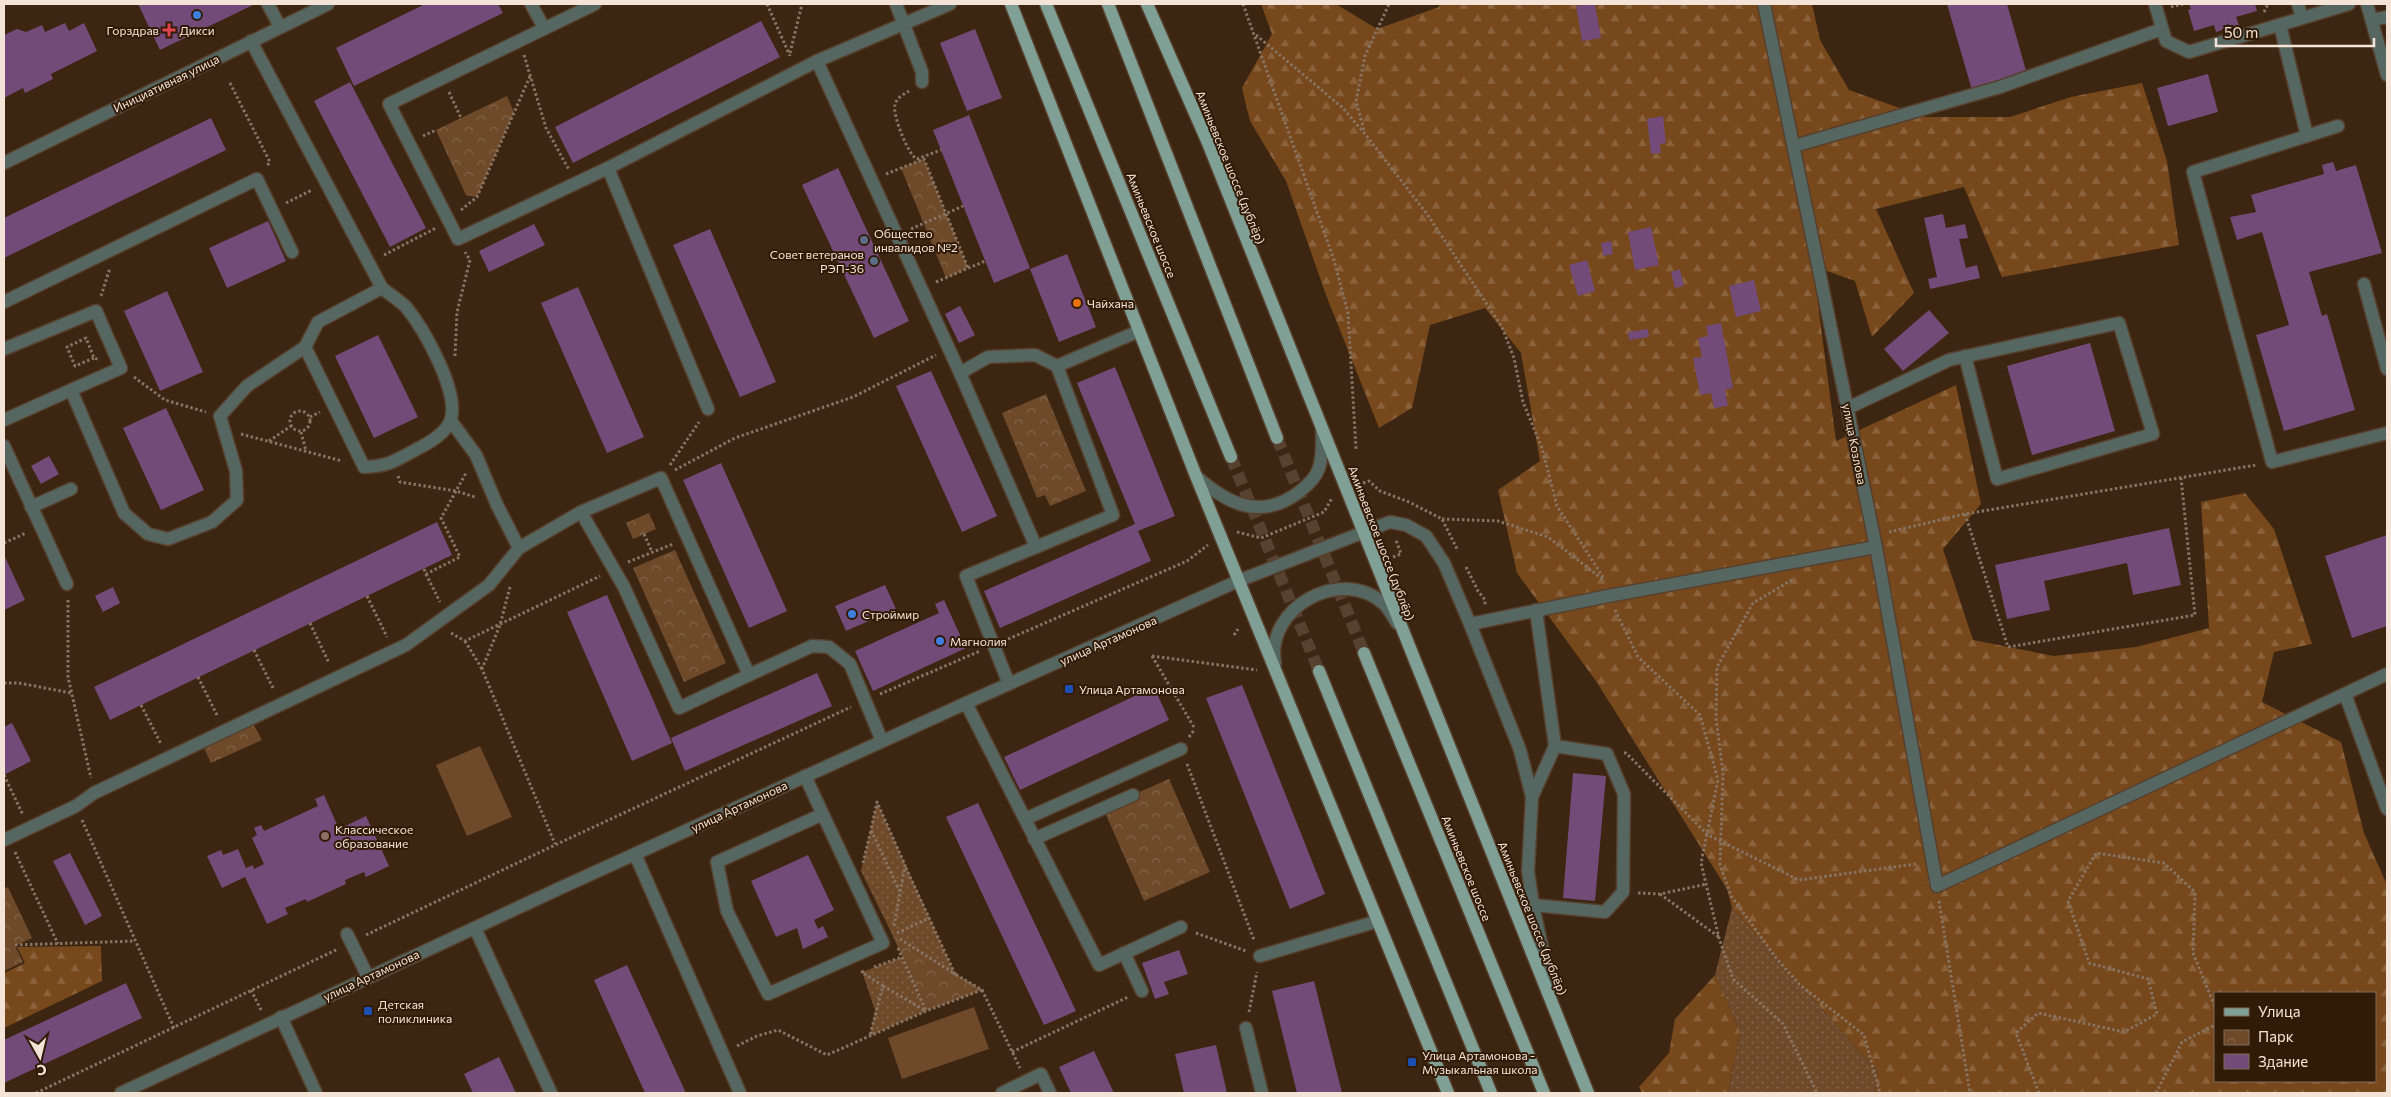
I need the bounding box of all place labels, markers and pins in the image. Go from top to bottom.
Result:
marker: Дикси [191,9,203,21]
place label: Горздрав [107,23,159,37]
place label: Дикси [179,23,215,37]
marker: Горздрав [163,24,175,36]
place label: Общество инвалидов №2 [874,226,958,254]
marker: Общество инвалидов №2 [858,234,870,246]
place label: Совет ветеранов РЭП-36 [770,247,864,275]
marker: Совет ветеранов РЭП-36 [868,255,880,267]
place label: Чайхана [1087,296,1134,310]
marker: Чайхана [1071,297,1083,309]
place label: Строймир [862,607,919,621]
marker: Строймир [846,608,858,620]
place label: Магнолия [950,634,1007,648]
marker: Магнолия [934,635,946,647]
place label: Улица Артамонова [1079,682,1185,696]
marker: Улица Артамонова [1063,683,1075,695]
place label: Классическое образование [335,822,413,850]
marker: Классическое образование [319,830,331,842]
place label: Детская поликлиника [378,997,452,1025]
marker: Детская поликлиника [362,1005,374,1017]
place label: Улица Артамонова - Музыкальная школа [1422,1048,1538,1076]
marker: Улица Артамонова - Музыкальная школа [1406,1056,1418,1068]

